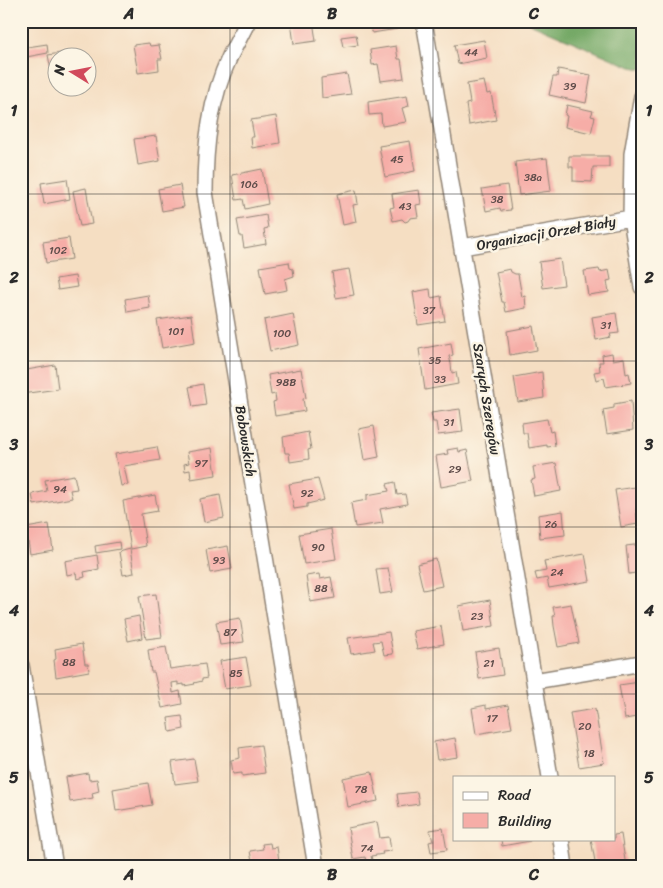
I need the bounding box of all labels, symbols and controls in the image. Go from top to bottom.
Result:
text: A [123,0,134,28]
text: B [327,0,338,28]
text: C [528,0,540,28]
house number: 44 [464,43,478,62]
north arrow [48,48,98,98]
text: N [46,63,73,78]
house number: 39 [564,77,577,96]
text: 1 [11,96,18,125]
text: 1 [646,96,653,125]
house number: 45 [390,150,404,169]
house number: 38a [524,168,543,187]
house number: 106 [240,175,258,194]
house number: 38 [491,190,504,209]
house number: 43 [399,197,411,216]
street label: Organizacji Orzeł Biały [474,209,618,258]
house number: 102 [49,241,68,260]
text: 2 [8,263,19,292]
text: 2 [643,263,654,292]
house number: 37 [423,301,436,320]
house number: 31 [601,316,612,335]
house number: 101 [168,322,184,341]
house number: 100 [273,324,291,343]
street label: Szarych Szeregów [465,341,508,457]
house number: 35 [429,351,442,370]
house number: 33 [434,370,446,389]
house number: 98B [276,373,296,392]
street label: Bobowskich [228,404,263,478]
house number: 31 [444,413,455,432]
text: 3 [9,430,19,459]
text: 3 [644,430,654,459]
house number: 97 [194,454,208,473]
house number: 29 [448,460,462,479]
house number: 94 [53,480,67,499]
house number: 92 [300,484,314,503]
house number: 26 [545,515,557,534]
house number: 90 [311,538,325,557]
house number: 93 [213,551,225,570]
house number: 24 [550,563,564,582]
house number: 88 [314,579,328,598]
text: 4 [8,596,19,625]
text: 4 [643,596,654,625]
house number: 23 [471,607,483,626]
house number: 87 [224,623,237,642]
house number: 88 [62,653,76,672]
house number: 21 [483,654,495,673]
house number: 85 [229,664,243,683]
house number: 17 [487,709,498,728]
house number: 20 [578,717,592,736]
house number: 18 [583,744,595,763]
text: 5 [9,763,19,792]
text: 5 [644,763,654,792]
legend [453,776,616,840]
house number: 78 [355,780,368,799]
text: Road [498,782,531,808]
text: Building [498,808,552,834]
house number: 74 [360,839,374,858]
text: A [123,860,134,888]
text: B [327,860,338,888]
text: C [528,860,540,888]

